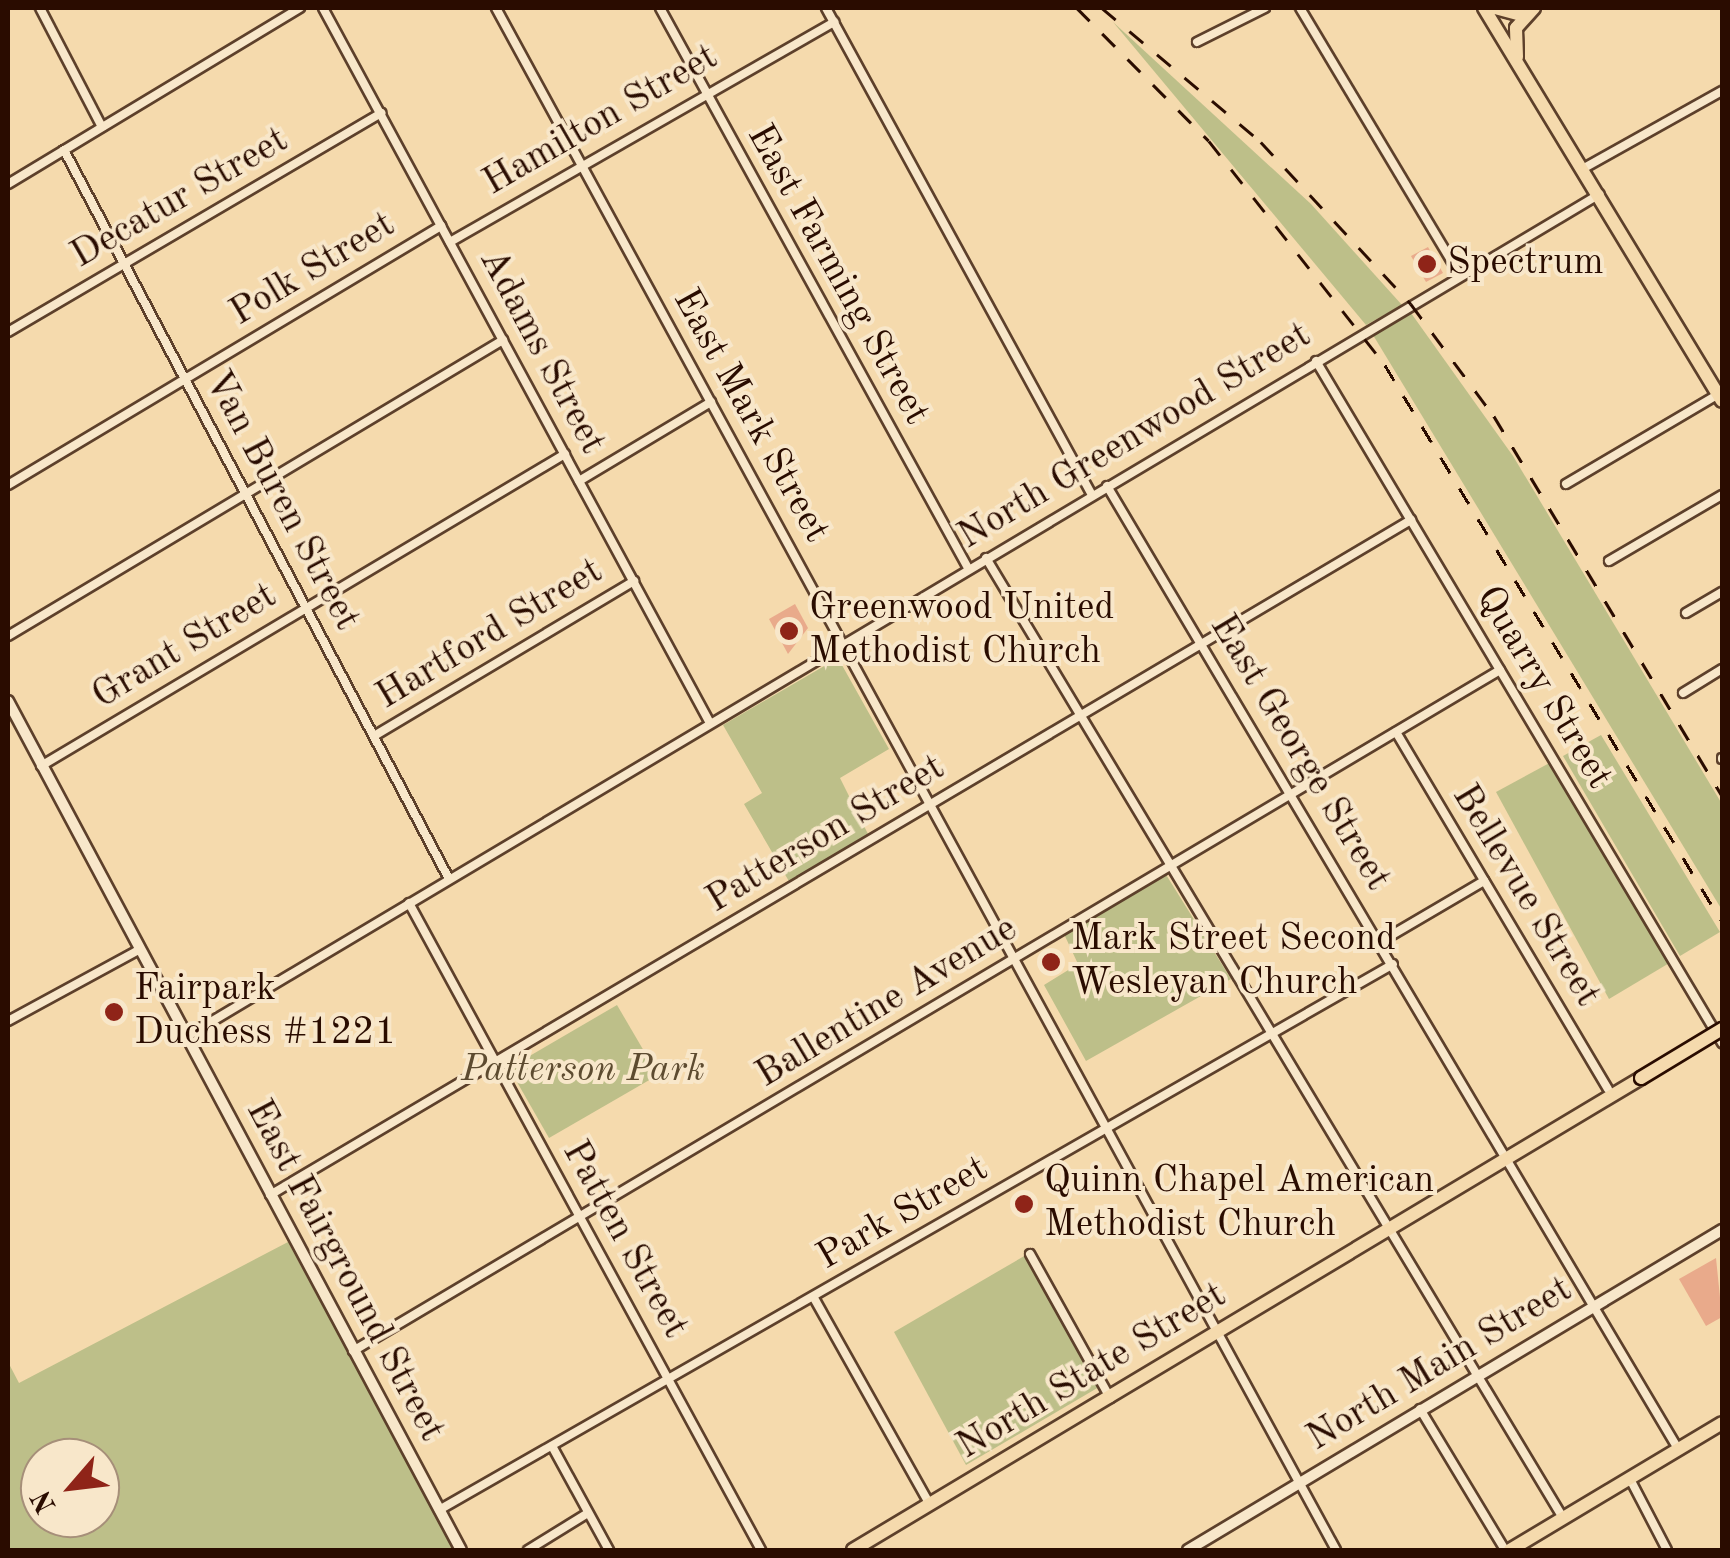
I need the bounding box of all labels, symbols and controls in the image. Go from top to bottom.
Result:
street label: Hamilton Street [476,35,726,207]
street label: East Farming Street [736,117,938,433]
street label: Decatur Street [63,119,297,279]
street label: Polk Street [222,203,404,337]
place label: Spectrum [1447,241,1604,287]
street label: Adams Street [468,242,614,462]
marker: Spectrum [1416,253,1438,275]
street label: East Mark Street [662,281,838,551]
street label: North Greenwood Street [950,314,1320,560]
street label: Van Buren Street [193,363,369,639]
street label: Hartford Street [369,550,611,720]
street label: Grant Street [85,574,285,720]
street label: Quarry Street [1465,578,1621,798]
place label: Greenwood United Methodist Church [809,586,1114,676]
street label: East George Street [1199,607,1399,899]
marker: Greenwood United Methodist Church [778,620,800,642]
street label: Patterson Street [699,746,953,924]
street label: Bellevue Street [1441,777,1609,1015]
street label: Ballentine Avenue [748,907,1026,1099]
place label: Mark Street Second Wesleyan Church [1071,917,1396,1006]
marker: Mark Street Second Wesleyan Church [1040,951,1062,973]
place label: Fairpark Duchess #1221 [134,967,396,1056]
marker: Fairpark Duchess #1221 [103,1001,125,1023]
park label: Patterson Park [461,1048,705,1094]
street label: East Fairground Street [235,1092,453,1450]
street label: Patten Street [551,1133,697,1347]
street label: Park Street [809,1147,997,1281]
place label: Quinn Chapel American Methodist Church [1044,1159,1434,1248]
marker: Quinn Chapel American Methodist Church [1013,1193,1035,1215]
street label: North Main Street [1299,1268,1581,1462]
street label: North State Street [949,1274,1235,1470]
north arrow [20,1438,120,1538]
text: N [28,1485,63,1517]

